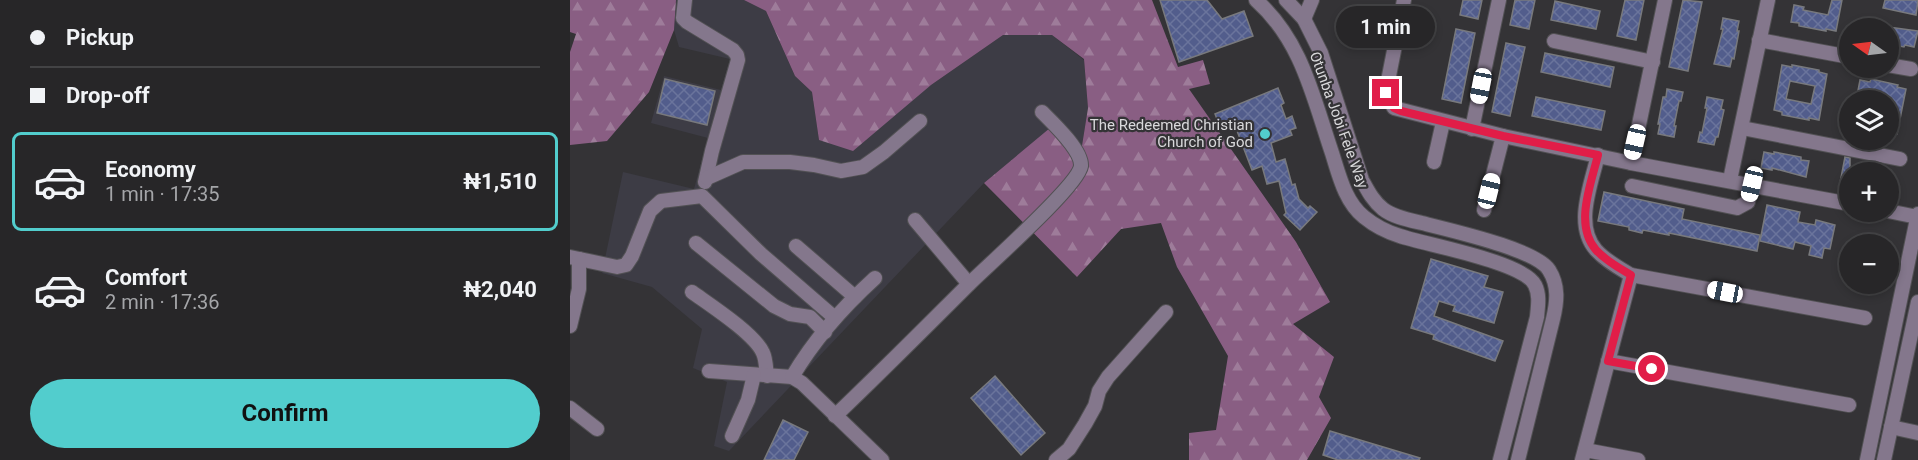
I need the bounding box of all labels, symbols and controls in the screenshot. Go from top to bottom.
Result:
callout: 1 min [1336,6,1436,48]
text: 1 min [1360,15,1411,39]
north arrow [1839,18,1899,78]
map controls [1839,18,1899,294]
text: Pickup [66,25,134,50]
street label: Otunba Jobi Fele Way [1306,49,1372,191]
car [1469,67,1493,105]
route end [1372,79,1399,106]
text: Drop-off [66,83,150,108]
button: layers [1839,90,1899,150]
place label: The Redeemed Christian Church of God [1090,116,1253,151]
car [1622,122,1648,162]
marker: The Redeemed Christian Church of God [1258,127,1272,141]
icon: car [33,155,87,209]
text: Economy [105,157,196,182]
button: + [1839,162,1899,222]
car [1739,164,1765,204]
text: ₦1,510 [463,169,537,194]
car [1476,171,1502,211]
text: 1 min · 17:35 [105,182,220,206]
button: − [1839,234,1899,294]
icon: car [33,263,87,317]
text: Comfort [105,265,187,290]
text: ₦2,040 [463,277,537,302]
car [1706,280,1744,304]
text: 2 min · 17:36 [105,290,220,314]
route start [1638,355,1665,382]
button: Confirm [30,379,540,448]

